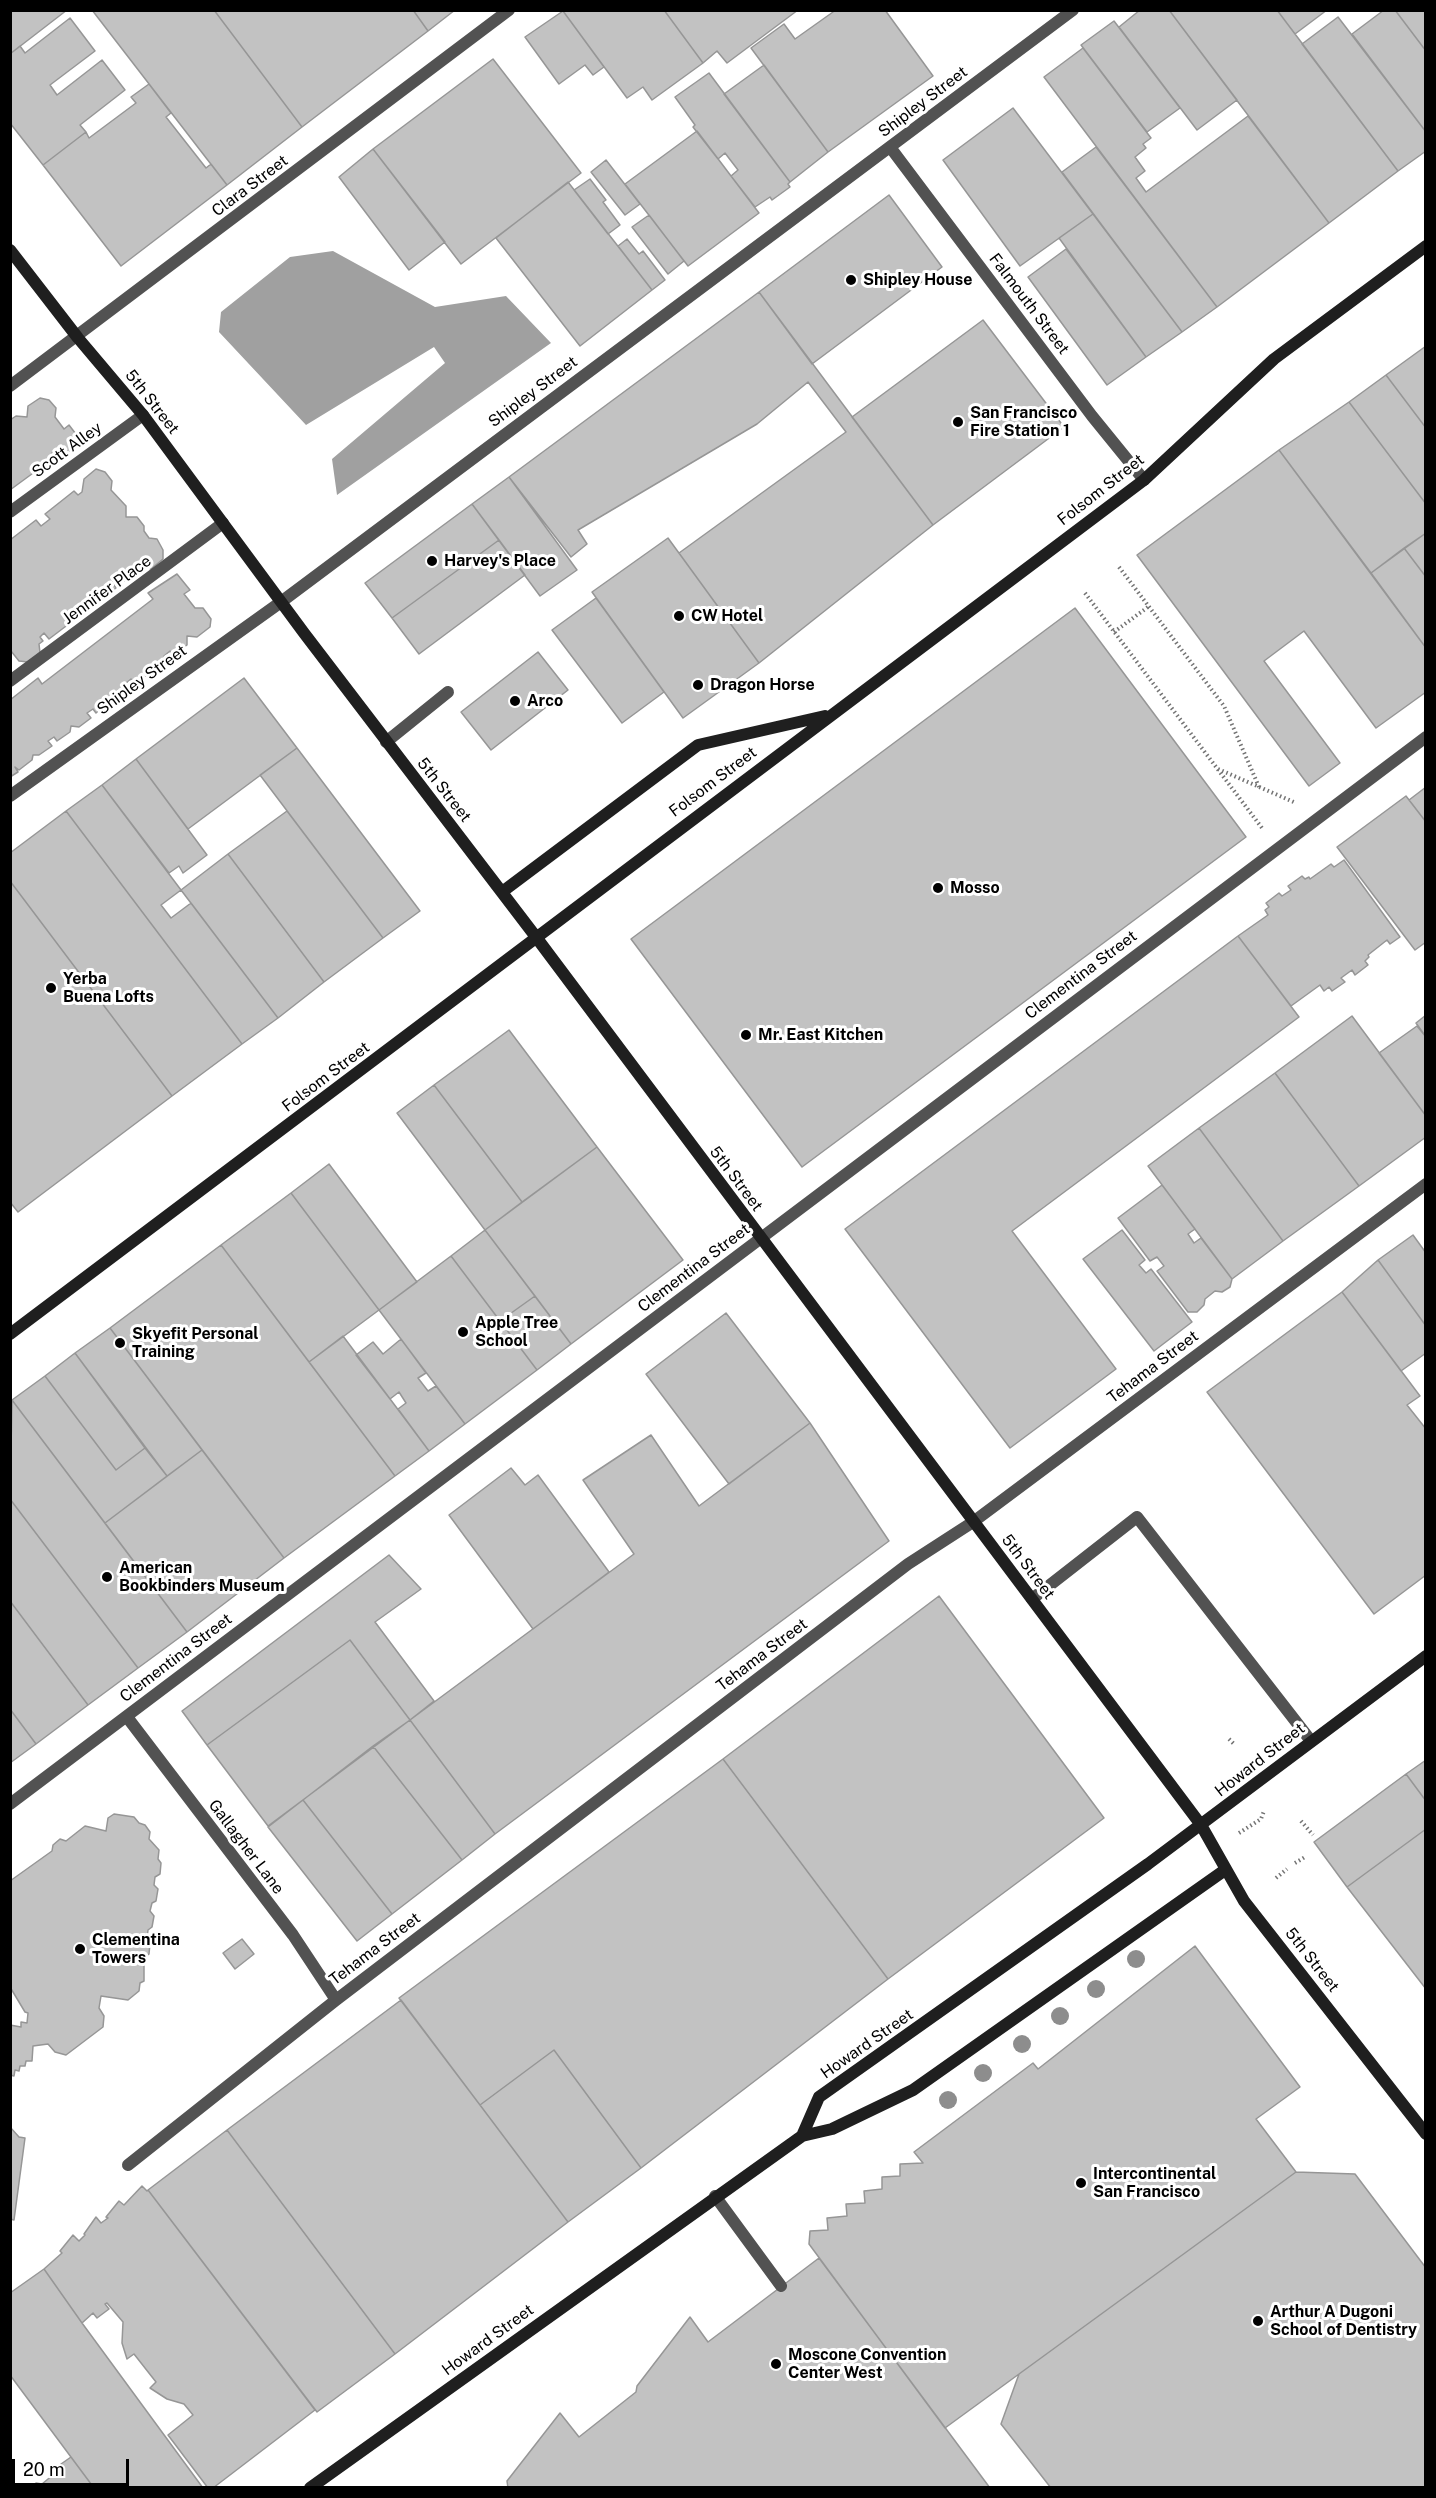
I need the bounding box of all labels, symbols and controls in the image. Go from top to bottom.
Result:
street label: Shipley Street [875,62,971,142]
street label: Clara Street [208,151,292,221]
street label: Falmouth Street [985,250,1073,358]
place label: Shipley House [863,270,972,290]
marker: Shipley House [844,273,858,287]
street label: Shipley Street [485,352,581,432]
street label: 5th Street [121,366,183,438]
place label: San Francisco Fire Station 1 [970,403,1077,441]
marker: San Francisco Fire Station 1 [951,415,965,429]
street label: Scott Alley [28,418,106,482]
street label: Folsom Street [1054,450,1148,530]
street label: Jennifer Place [59,551,155,629]
place label: Harvey's Place [444,551,556,571]
marker: Harvey's Place [425,554,439,568]
place label: CW Hotel [691,606,763,626]
marker: CW Hotel [672,609,686,623]
street label: Shipley Street [93,641,191,719]
place label: Dragon Horse [710,675,815,695]
marker: Dragon Horse [691,678,705,692]
place label: Arco [527,691,563,711]
marker: Arco [508,694,522,708]
street label: Folsom Street [665,743,761,821]
street label: 5th Street [413,754,475,826]
place label: Mosso [950,878,1000,898]
marker: Mosso [931,881,945,895]
street label: Clementina Street [1021,927,1141,1023]
place label: Yerba Buena Lofts [63,969,154,1007]
marker: Yerba Buena Lofts [44,981,58,995]
place label: Mr. East Kitchen [758,1025,883,1045]
marker: Mr. East Kitchen [739,1028,753,1042]
street label: Folsom Street [278,1038,374,1116]
street label: 5th Street [705,1143,767,1215]
street label: Clementina Street [634,1220,754,1316]
place label: Apple Tree School [475,1313,558,1351]
place label: Skyefit Personal Training [132,1324,259,1362]
marker: Apple Tree School [456,1325,470,1339]
street label: Tehama Street [1104,1327,1202,1407]
marker: Skyefit Personal Training [113,1336,127,1350]
street label: 5th Street [997,1531,1059,1603]
place label: American Bookbinders Museum [119,1558,285,1596]
marker: American Bookbinders Museum [100,1570,114,1584]
street label: Clementina Street [116,1610,236,1706]
street label: Tehama Street [713,1615,811,1695]
street label: Howard Street [1211,1719,1309,1801]
street label: Gallagher Lane [204,1796,288,1898]
street label: Tehama Street [326,1909,424,1989]
street label: 5th Street [1281,1924,1343,1996]
place label: Clementina Towers [92,1930,180,1968]
marker: Clementina Towers [73,1942,87,1956]
street label: Howard Street [817,2005,917,2083]
place label: Intercontinental San Francisco [1093,2164,1216,2202]
marker: Intercontinental San Francisco [1074,2176,1088,2190]
street label: Howard Street [438,2300,538,2380]
place label: Arthur A Dugoni School of Dentistry [1270,2302,1417,2340]
marker: Arthur A Dugoni School of Dentistry [1251,2314,1265,2328]
place label: Moscone Convention Center West [788,2345,946,2383]
marker: Moscone Convention Center West [769,2357,783,2371]
scale bar [15,2447,132,2485]
text: 20 m [23,2459,65,2480]

